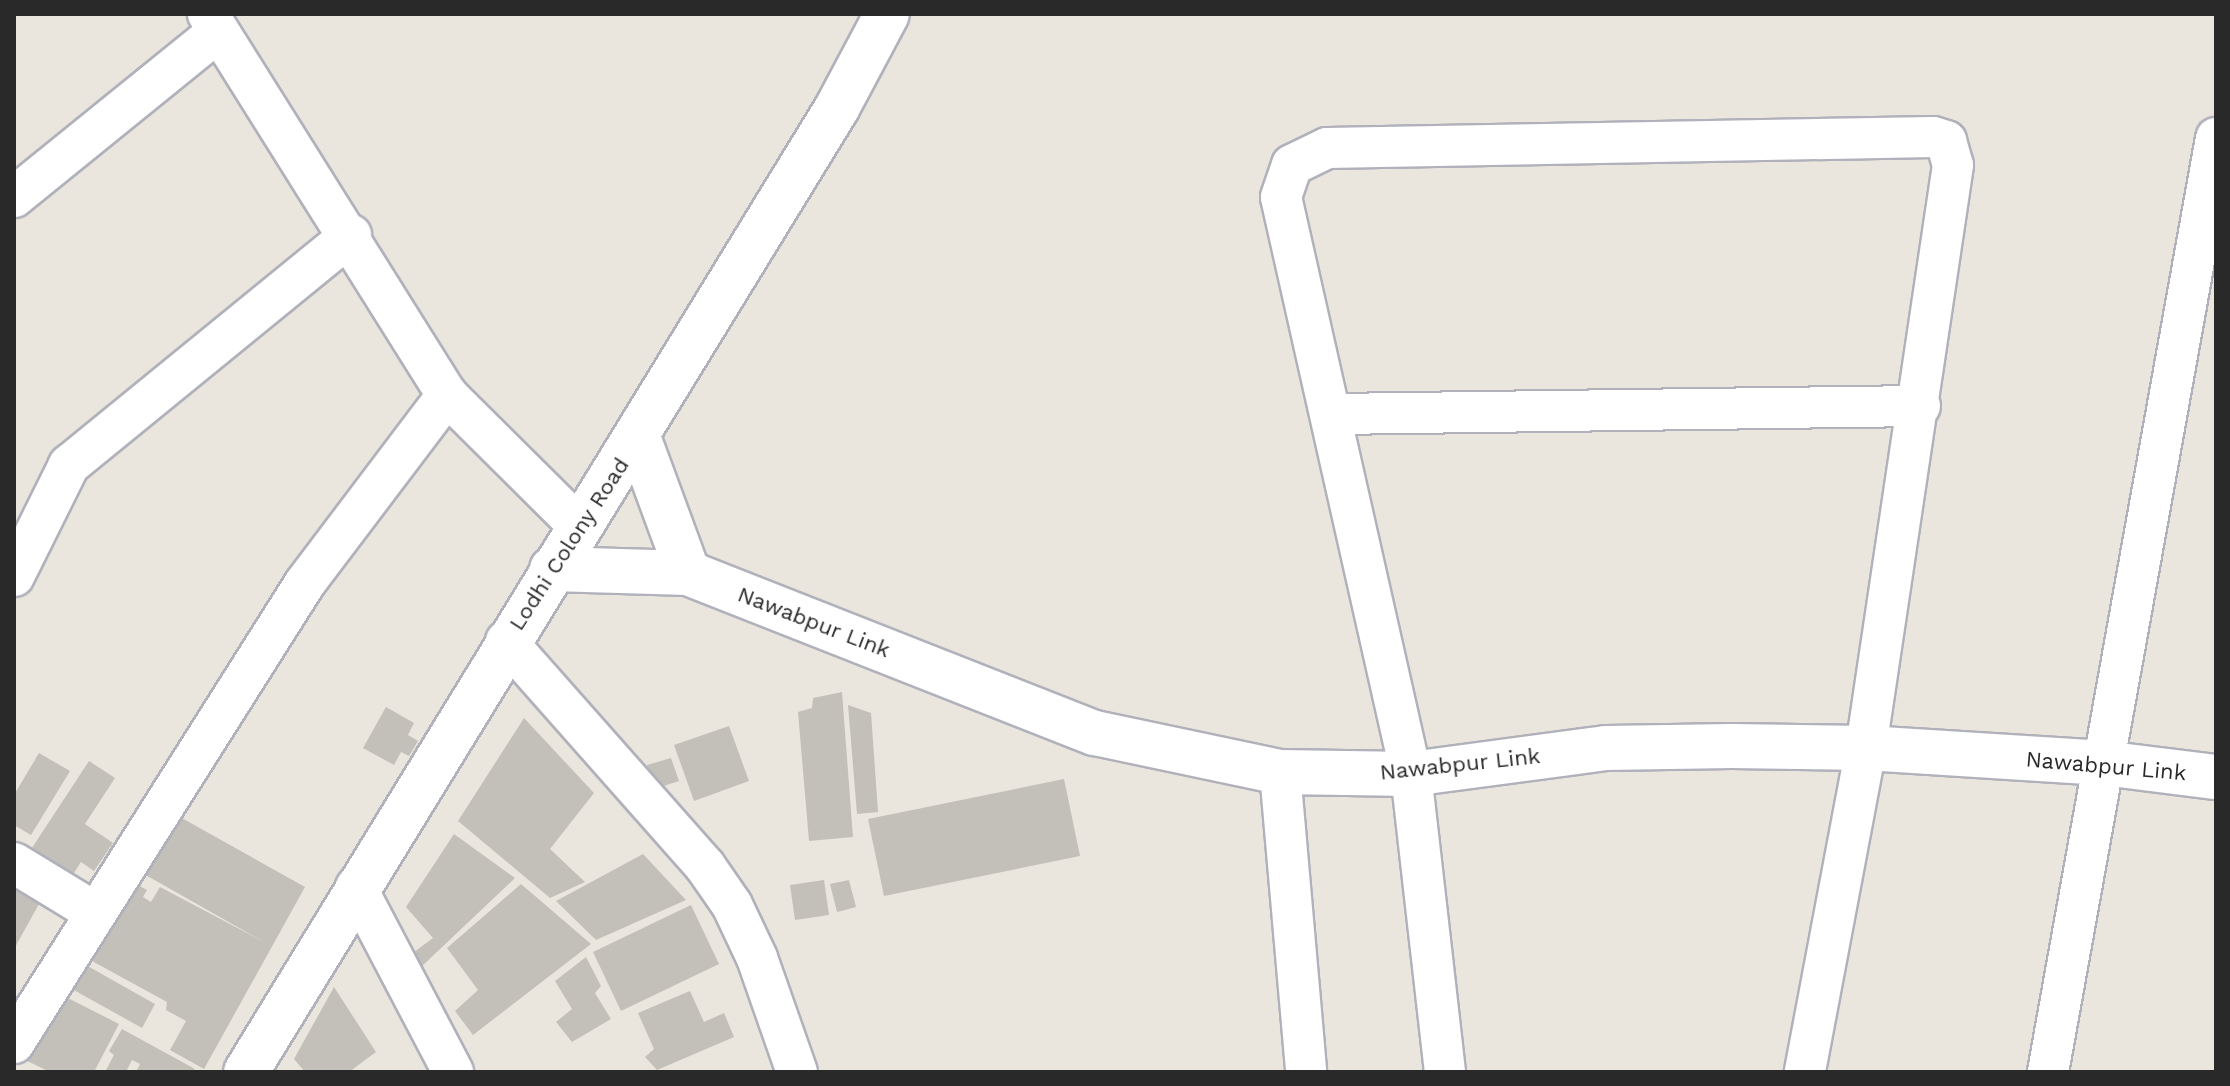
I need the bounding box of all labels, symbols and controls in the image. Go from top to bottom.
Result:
street label: Lodhi Colony Road [503,453,635,635]
street label: Nawabpur Link [734,581,894,663]
street label: Nawabpur Link [1378,742,1542,786]
street label: Nawabpur Link [2024,746,2188,786]

